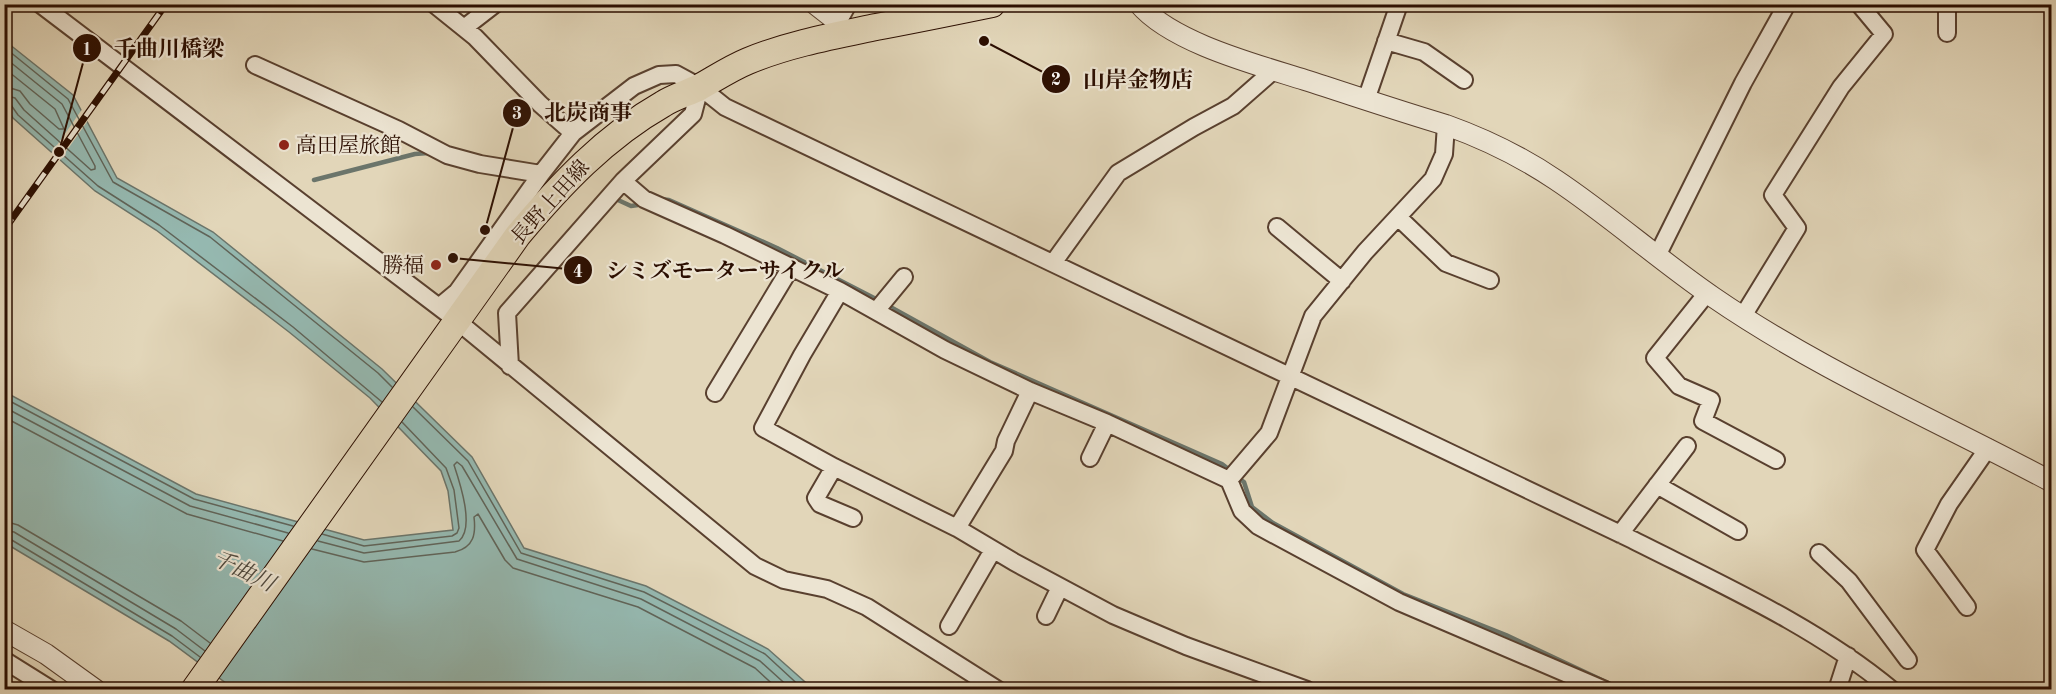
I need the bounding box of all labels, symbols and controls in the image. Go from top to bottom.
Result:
callout: 千曲川橋梁 [72,28,236,68]
text: 千曲川橋梁 [114,37,224,61]
text: 1 [82,41,92,59]
callout: 山岸金物店 [1041,59,1205,99]
text: 山岸金物店 [1083,68,1193,92]
text: 2 [1051,71,1061,89]
callout: 北炭商事 [502,93,644,133]
text: 北炭商事 [544,101,632,125]
text: 3 [512,105,522,123]
place label: 高田屋旅館 [296,134,401,157]
marker: 高田屋旅館 [277,138,291,152]
street label: 長野上田線 [507,156,594,249]
callout: シミズモーターサイクル [563,250,858,290]
place label: 勝福 [382,254,424,277]
marker: 勝福 [429,258,443,272]
text: シミズモーターサイクル [606,259,844,283]
text: 4 [573,263,583,281]
water label: 千曲川 [209,546,280,597]

